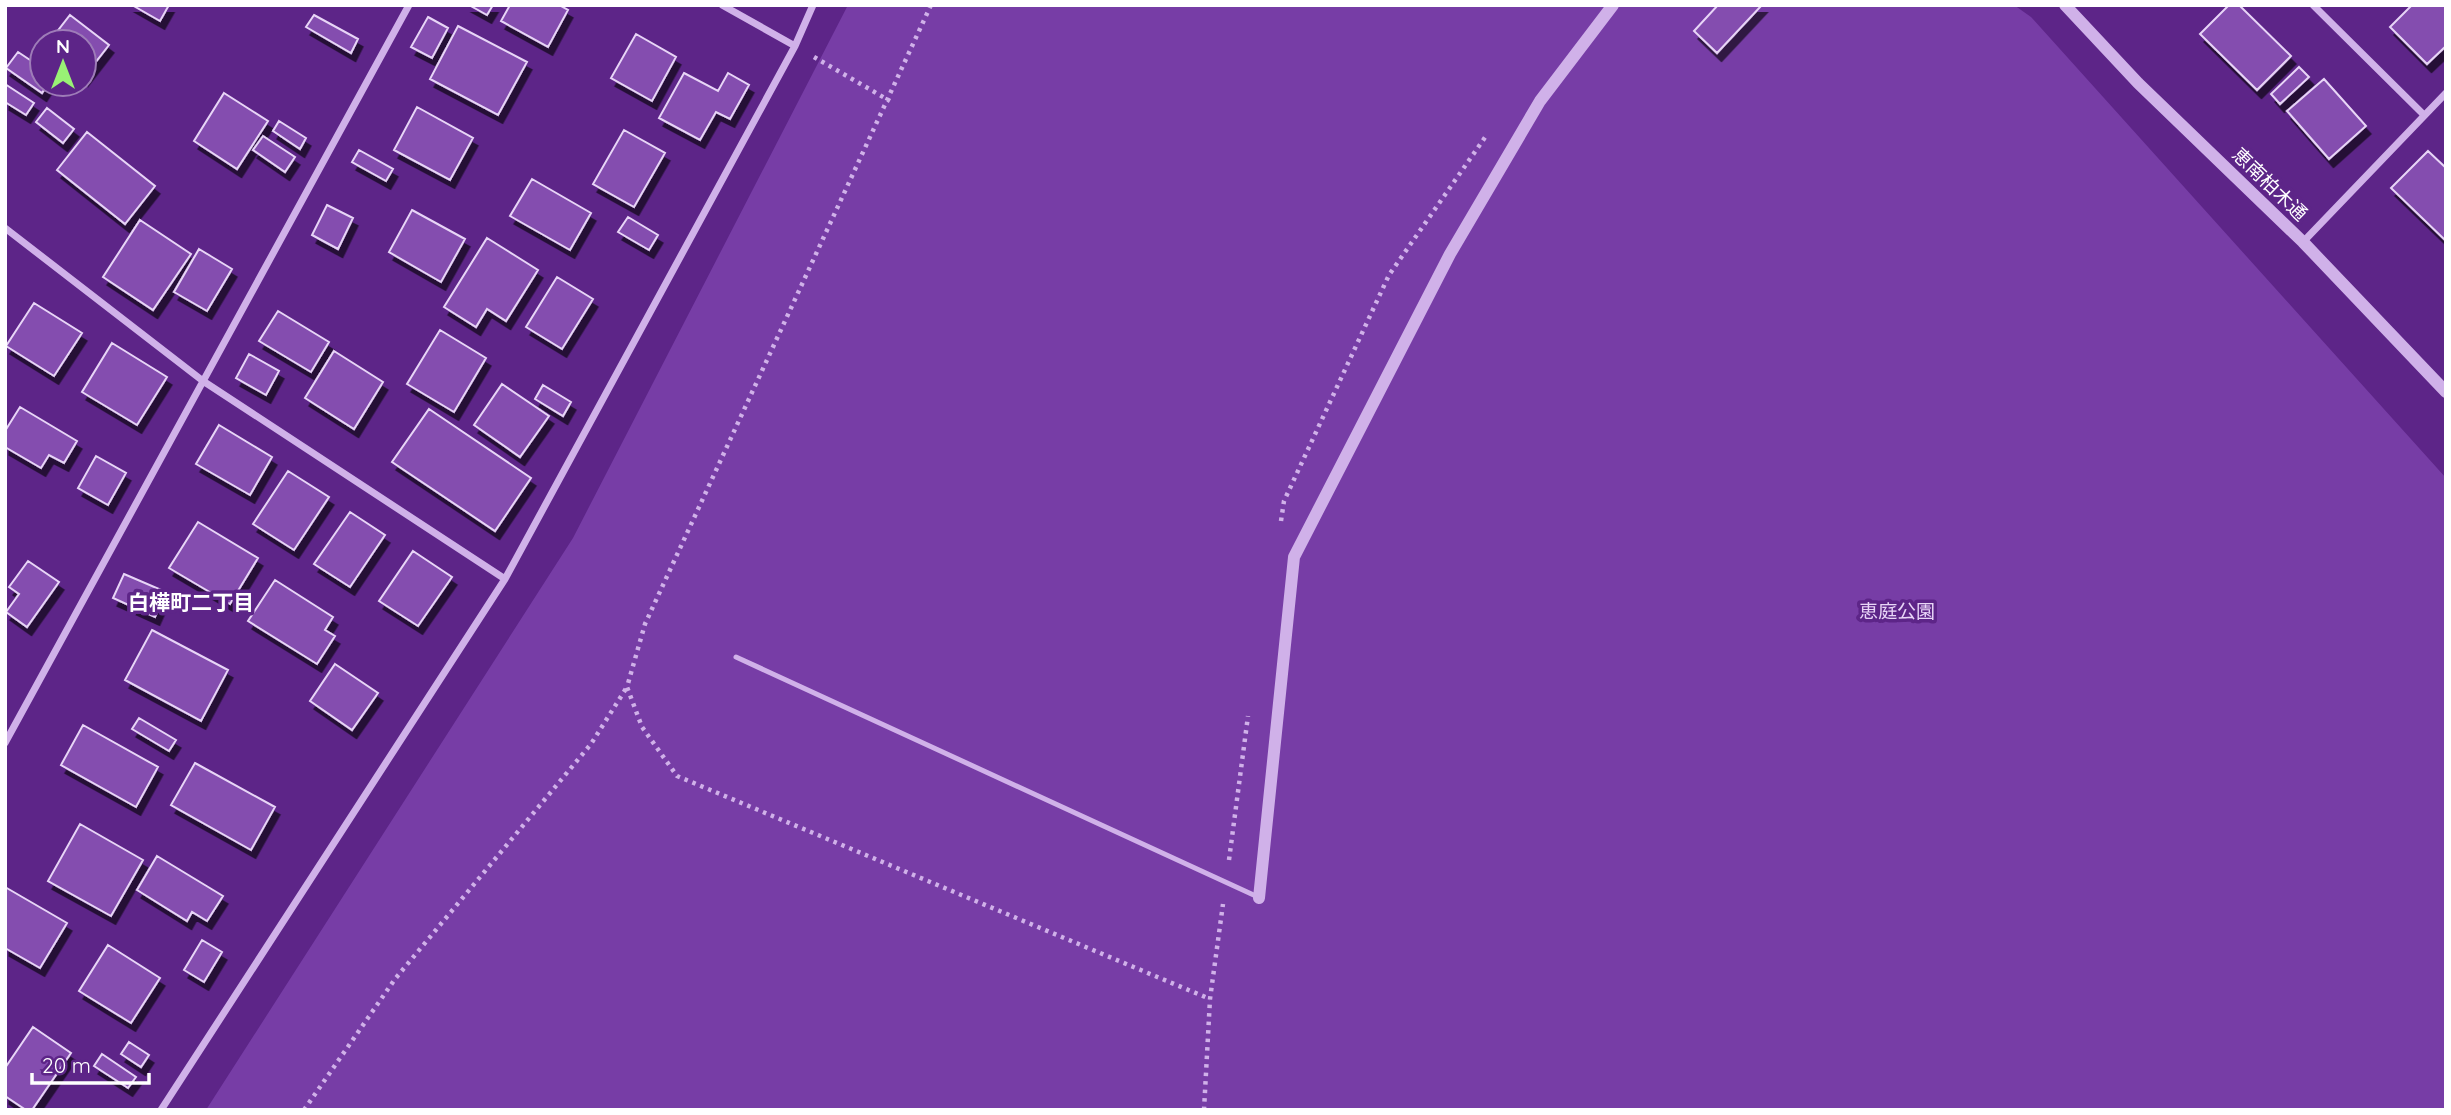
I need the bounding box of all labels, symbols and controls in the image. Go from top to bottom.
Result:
north arrow [28,28,98,98]
text: N [56,34,70,58]
street label: 恵南柏木通 [2227,142,2313,226]
district label: 白樺町二丁目 [128,589,254,615]
park label: 恵庭公園 [1859,599,1935,623]
scale bar [32,1042,149,1086]
text: 20 m [42,1052,91,1078]

